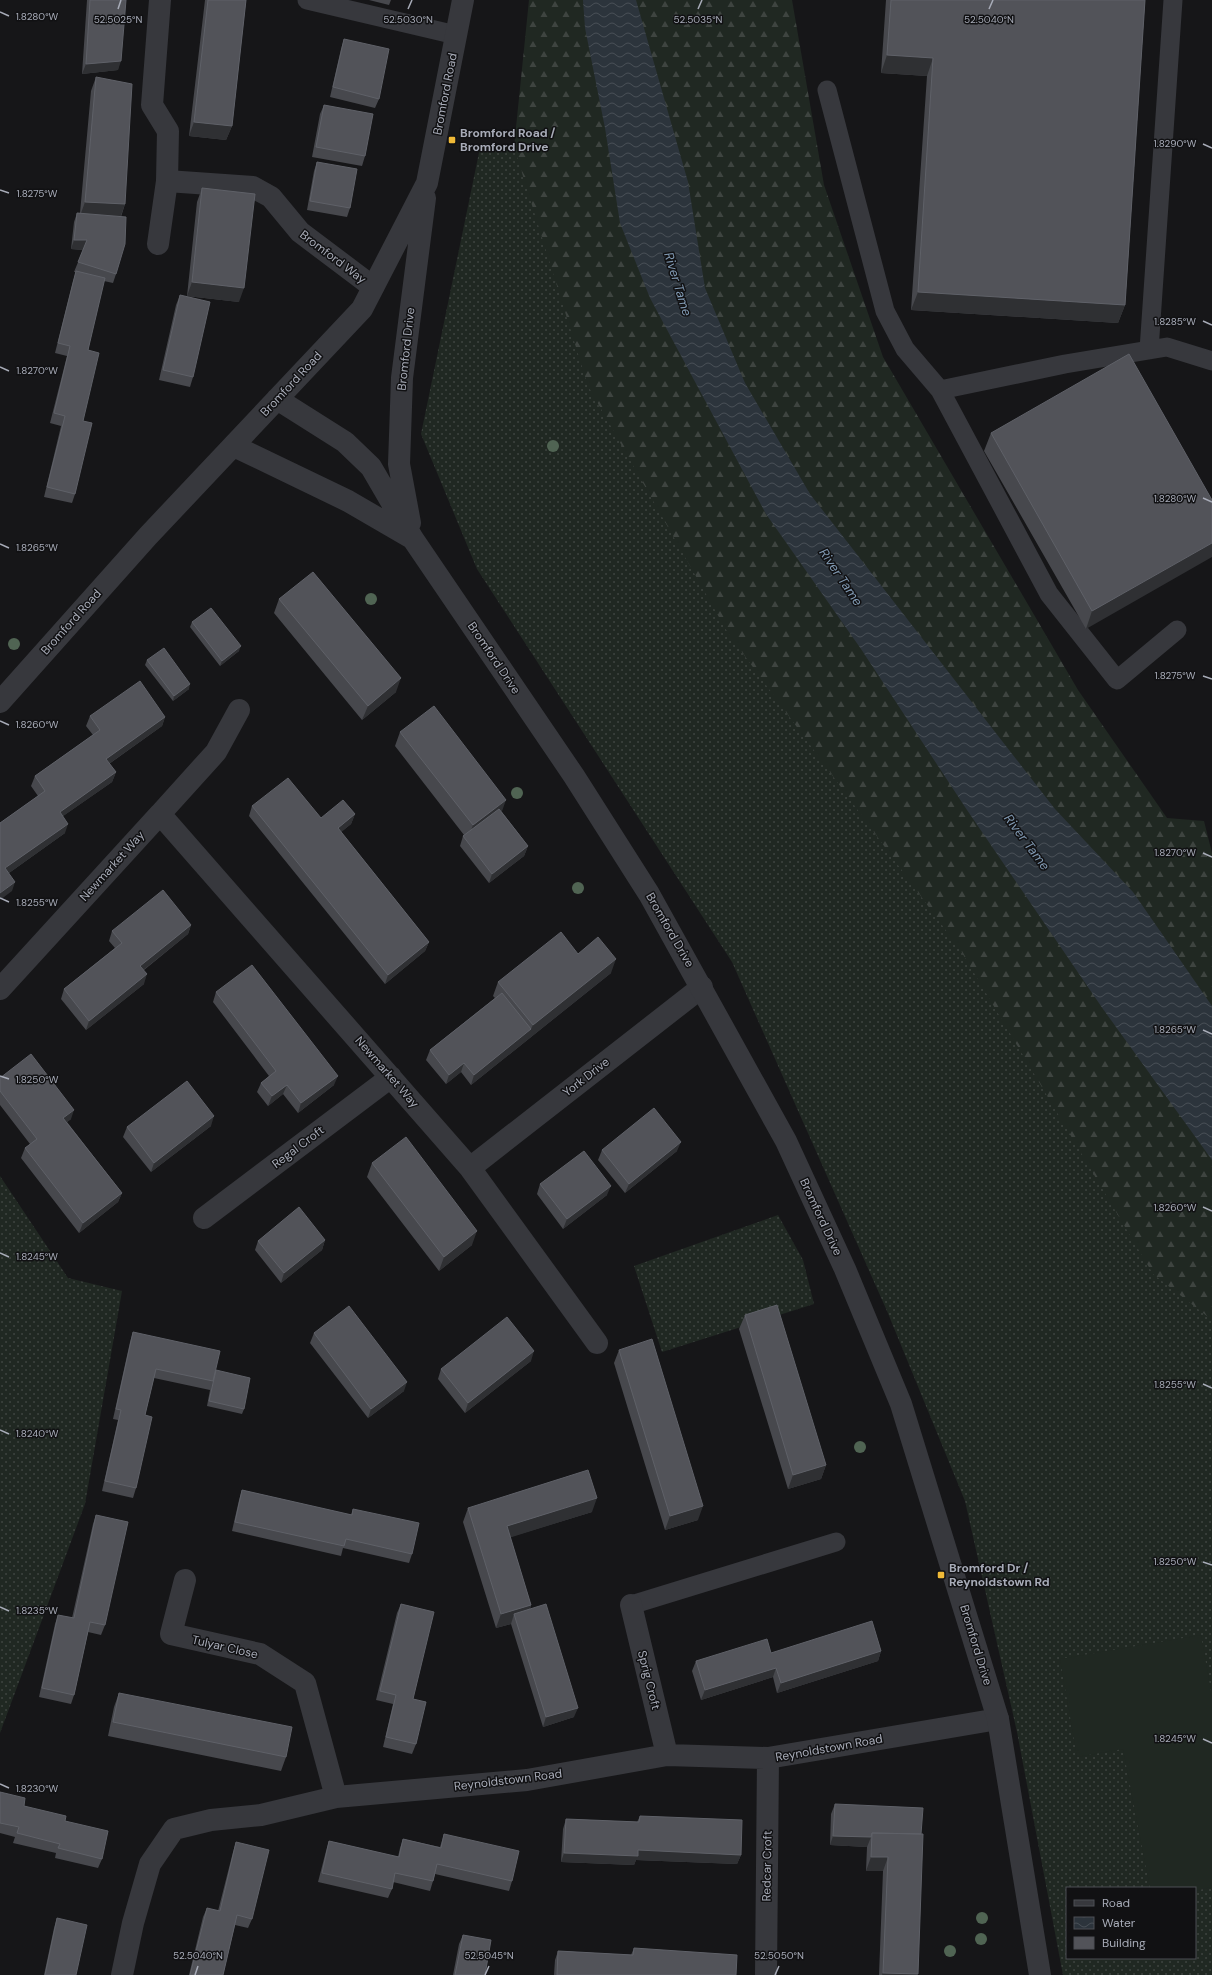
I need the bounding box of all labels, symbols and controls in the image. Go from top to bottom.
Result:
text: 1.8280°W [16,10,59,23]
text: 52.5025°N [94,13,142,26]
text: 52.5030°N [383,13,433,26]
text: 52.5035°N [674,13,723,26]
text: 52.5040°N [964,13,1014,26]
street label: Bromford Road [429,52,461,136]
place label: Bromford Road / Bromford Drive [460,125,555,155]
marker: Bromford Road / Bromford Drive [447,135,457,145]
text: 1.8290°W [1154,137,1197,150]
text: 1.8275°W [17,187,58,200]
street label: Bromford Way [297,227,370,287]
water label: River Tame [660,250,696,318]
street label: Bromford Drive [394,306,418,391]
text: 1.8285°W [1154,315,1196,328]
street label: Bromford Road [257,348,325,420]
text: 1.8270°W [16,364,58,377]
text: 1.8280°W [1154,492,1197,505]
text: 1.8265°W [16,541,58,554]
water label: River Tame [815,545,867,609]
street label: Bromford Road [37,586,105,658]
street label: Bromford Drive [464,619,524,697]
text: 1.8275°W [1155,669,1196,682]
text: 1.8260°W [16,718,59,731]
water label: River Tame [1000,811,1054,873]
street label: Newmarket Way [76,827,148,905]
text: 1.8270°W [1154,846,1196,859]
street label: Bromford Drive [642,890,698,970]
text: 1.8255°W [16,896,58,909]
text: 1.8265°W [1154,1023,1196,1036]
street label: Newmarket Way [351,1033,423,1111]
street label: York Drive [559,1054,613,1100]
text: 1.8250°W [16,1073,59,1086]
street label: Regal Croft [269,1122,328,1172]
street label: Bromford Drive [796,1176,846,1258]
text: 1.8260°W [1154,1201,1197,1214]
text: 1.8245°W [16,1250,58,1263]
text: 1.8255°W [1154,1378,1196,1391]
text: 1.8240°W [16,1427,59,1440]
text: 1.8250°W [1154,1555,1197,1568]
place label: Bromford Dr / Reynoldstown Rd [949,1560,1050,1590]
marker: Bromford Dr / Reynoldstown Rd [936,1570,946,1580]
street label: Bromford Drive [956,1603,996,1687]
text: 1.8235°W [16,1604,58,1617]
street label: Tulyar Close [190,1632,260,1662]
street label: Sprig Croft [634,1649,664,1712]
street label: Reynoldstown Road [774,1731,884,1765]
text: 1.8245°W [1154,1732,1196,1745]
street label: Reynoldstown Road [453,1765,563,1795]
text: 1.8230°W [16,1782,59,1795]
street label: Redcar Croft [758,1830,776,1902]
legend [1066,1887,1196,1959]
text: Road [1102,1895,1130,1911]
text: Water [1102,1915,1136,1931]
text: Building [1102,1935,1146,1951]
text: 52.5040°N [173,1949,223,1962]
text: 52.5045°N [464,1949,514,1962]
text: 52.5050°N [754,1949,804,1962]

